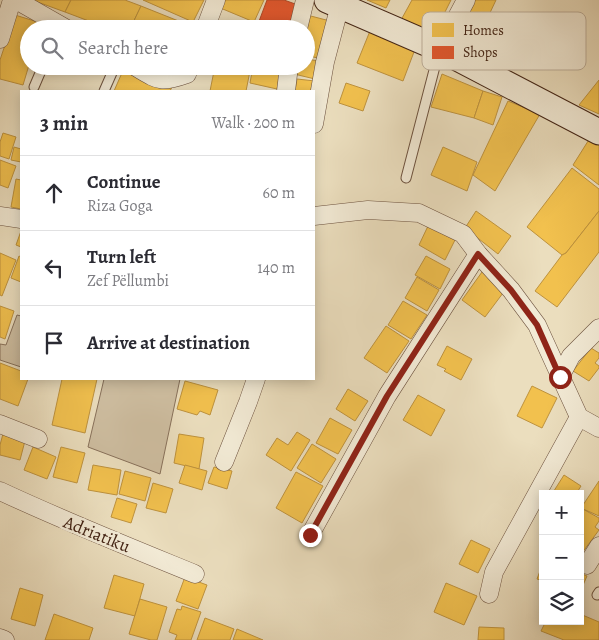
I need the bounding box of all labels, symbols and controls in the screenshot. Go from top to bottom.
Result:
legend [422,12,586,70]
search box [20,20,315,75]
text: Homes [463,21,504,40]
icon: search [38,34,66,62]
text: Search here [78,35,168,61]
text: Shops [463,43,498,62]
text: 3 min [40,109,88,137]
text: Walk · 200 m [211,112,295,134]
text: Continue [87,169,161,195]
icon: ahead [40,179,68,207]
text: 60 m [263,182,295,204]
text: Riza Goga [87,195,153,217]
text: Turn left [87,244,156,270]
icon: left [40,254,68,282]
text: 140 m [257,257,295,279]
text: Zef Pëllumbi [87,270,169,292]
icon: arrive [40,329,68,357]
text: Arrive at destination [87,330,250,356]
route start [549,366,572,389]
map controls [539,490,584,625]
button: + [539,490,584,535]
street label: Adriatiku [59,509,134,558]
route end [299,524,322,547]
button: − [539,535,584,580]
button: layers [539,580,584,625]

